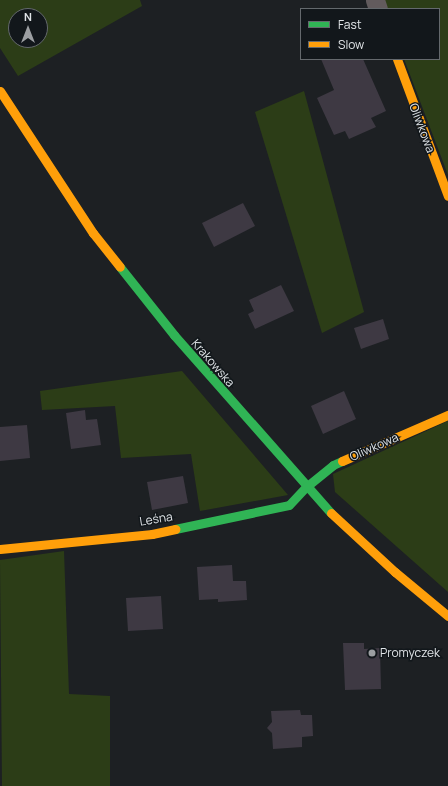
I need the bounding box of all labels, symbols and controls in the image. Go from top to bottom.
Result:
north arrow [8,8,48,48]
legend [300,8,440,60]
text: N [24,9,32,24]
text: Fast [338,16,362,33]
text: Slow [338,36,364,53]
street label: Oliwkowa [406,101,438,155]
street label: Krakowska [188,336,238,390]
street label: Oliwkowa [347,430,401,464]
street label: Leśna [138,509,174,529]
place label: Promyczek [380,646,440,660]
marker: Promyczek [367,648,377,658]

